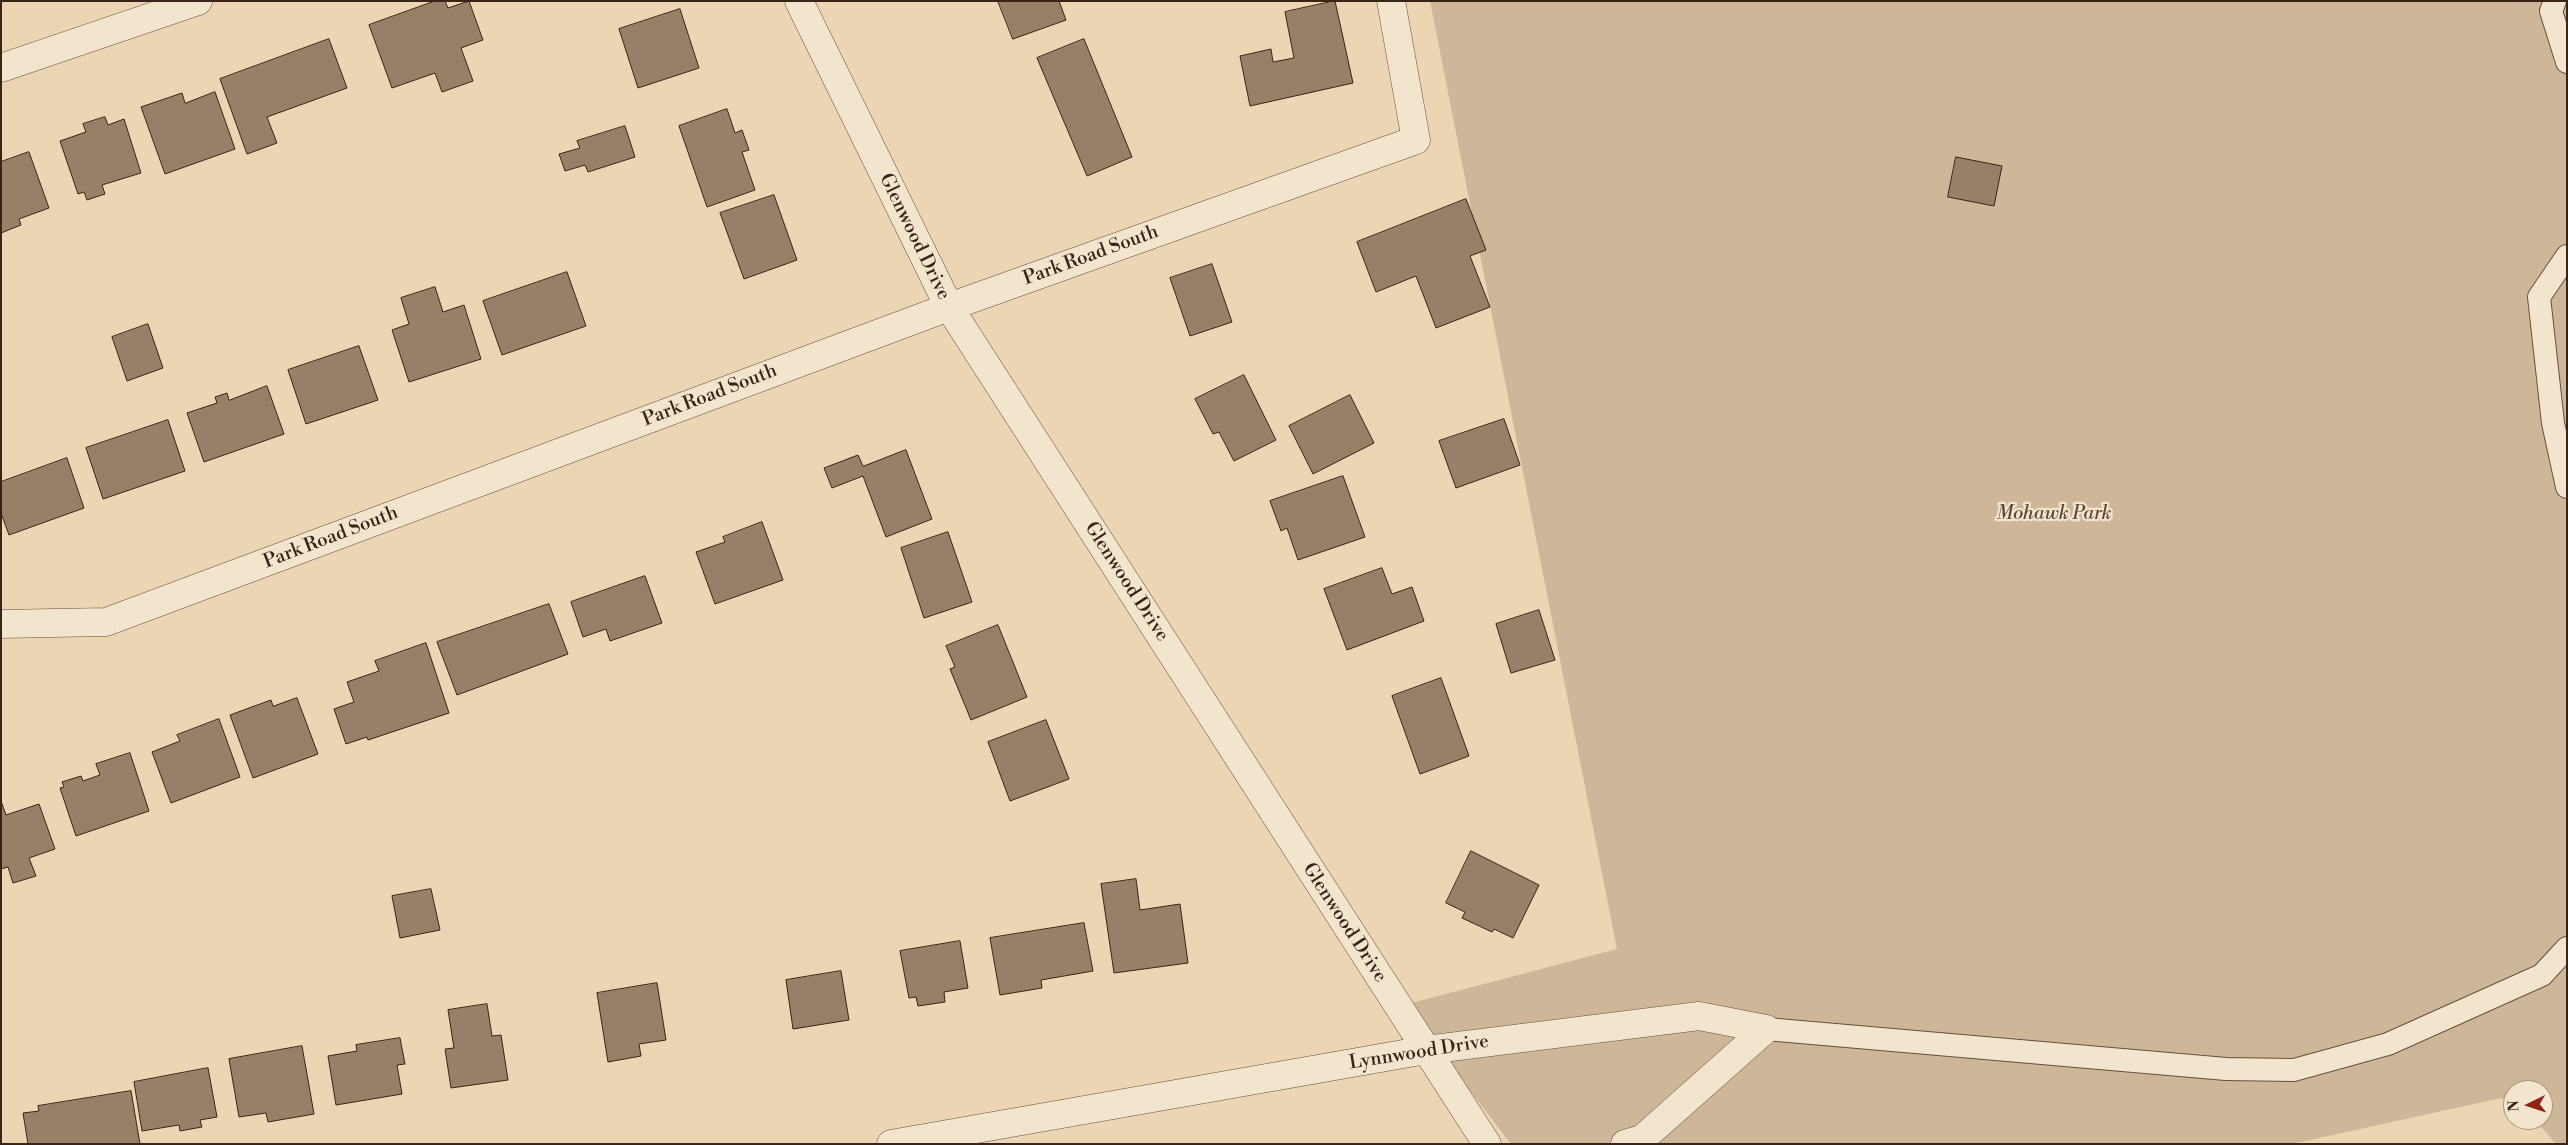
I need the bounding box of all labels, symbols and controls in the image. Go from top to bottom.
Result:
street label: Glenwood Drive [874,170,954,304]
street label: Park Road South [1020,221,1162,291]
street label: Park Road South [640,360,780,432]
street label: Park Road South [261,502,401,574]
park label: Mohawk Park [1996,503,2112,525]
street label: Glenwood Drive [1079,518,1173,646]
street label: Glenwood Drive [1297,859,1391,987]
street label: Lynnwood Drive [1347,1031,1491,1075]
north arrow [2503,1080,2553,1130]
text: N [2505,1100,2523,1112]

